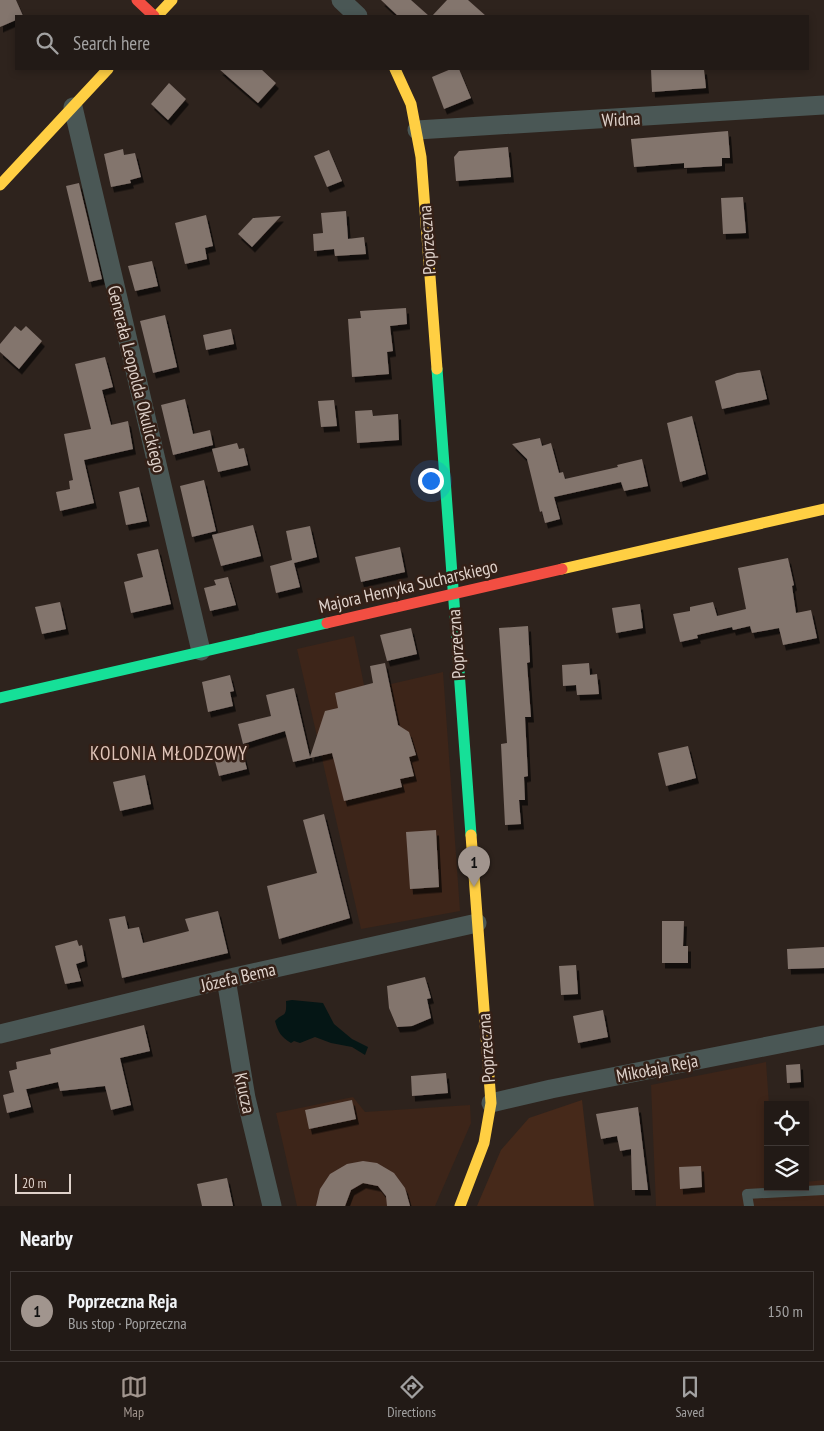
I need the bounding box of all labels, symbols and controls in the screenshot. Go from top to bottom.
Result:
search box [15,15,809,70]
icon: search [33,29,61,57]
text: Search here [73,31,150,55]
street label: Widna [601,106,641,132]
street label: Poprzeczna [413,205,441,275]
street label: Generała Leopolda Okulickiego [103,283,171,475]
your location [418,468,444,494]
street label: Majora Henryka Sucharskiego [316,554,500,618]
street label: Poprzeczna [442,609,470,679]
district label: KOLONIA MŁODZOWY [90,741,248,765]
pin: 1 [458,846,490,887]
street label: Józefa Bema [197,957,278,997]
street label: Poprzeczna [472,1013,500,1083]
street label: Mikołaja Reja [614,1049,700,1087]
street label: Krucza [229,1070,261,1116]
map controls [764,1101,809,1191]
button: locate [764,1101,809,1146]
button: layers [764,1146,809,1191]
scale bar [15,1171,71,1194]
text: 20 m [22,1174,47,1192]
text: Nearby [20,1225,73,1252]
text: Poprzeczna Reja [68,1289,177,1313]
text: 1 [33,1301,41,1321]
text: 150 m [768,1301,803,1321]
text: Bus stop · Poprzeczna [68,1313,187,1333]
tab: Map [120,1373,148,1421]
tab: Directions [387,1373,436,1421]
tab: Saved [675,1373,704,1421]

